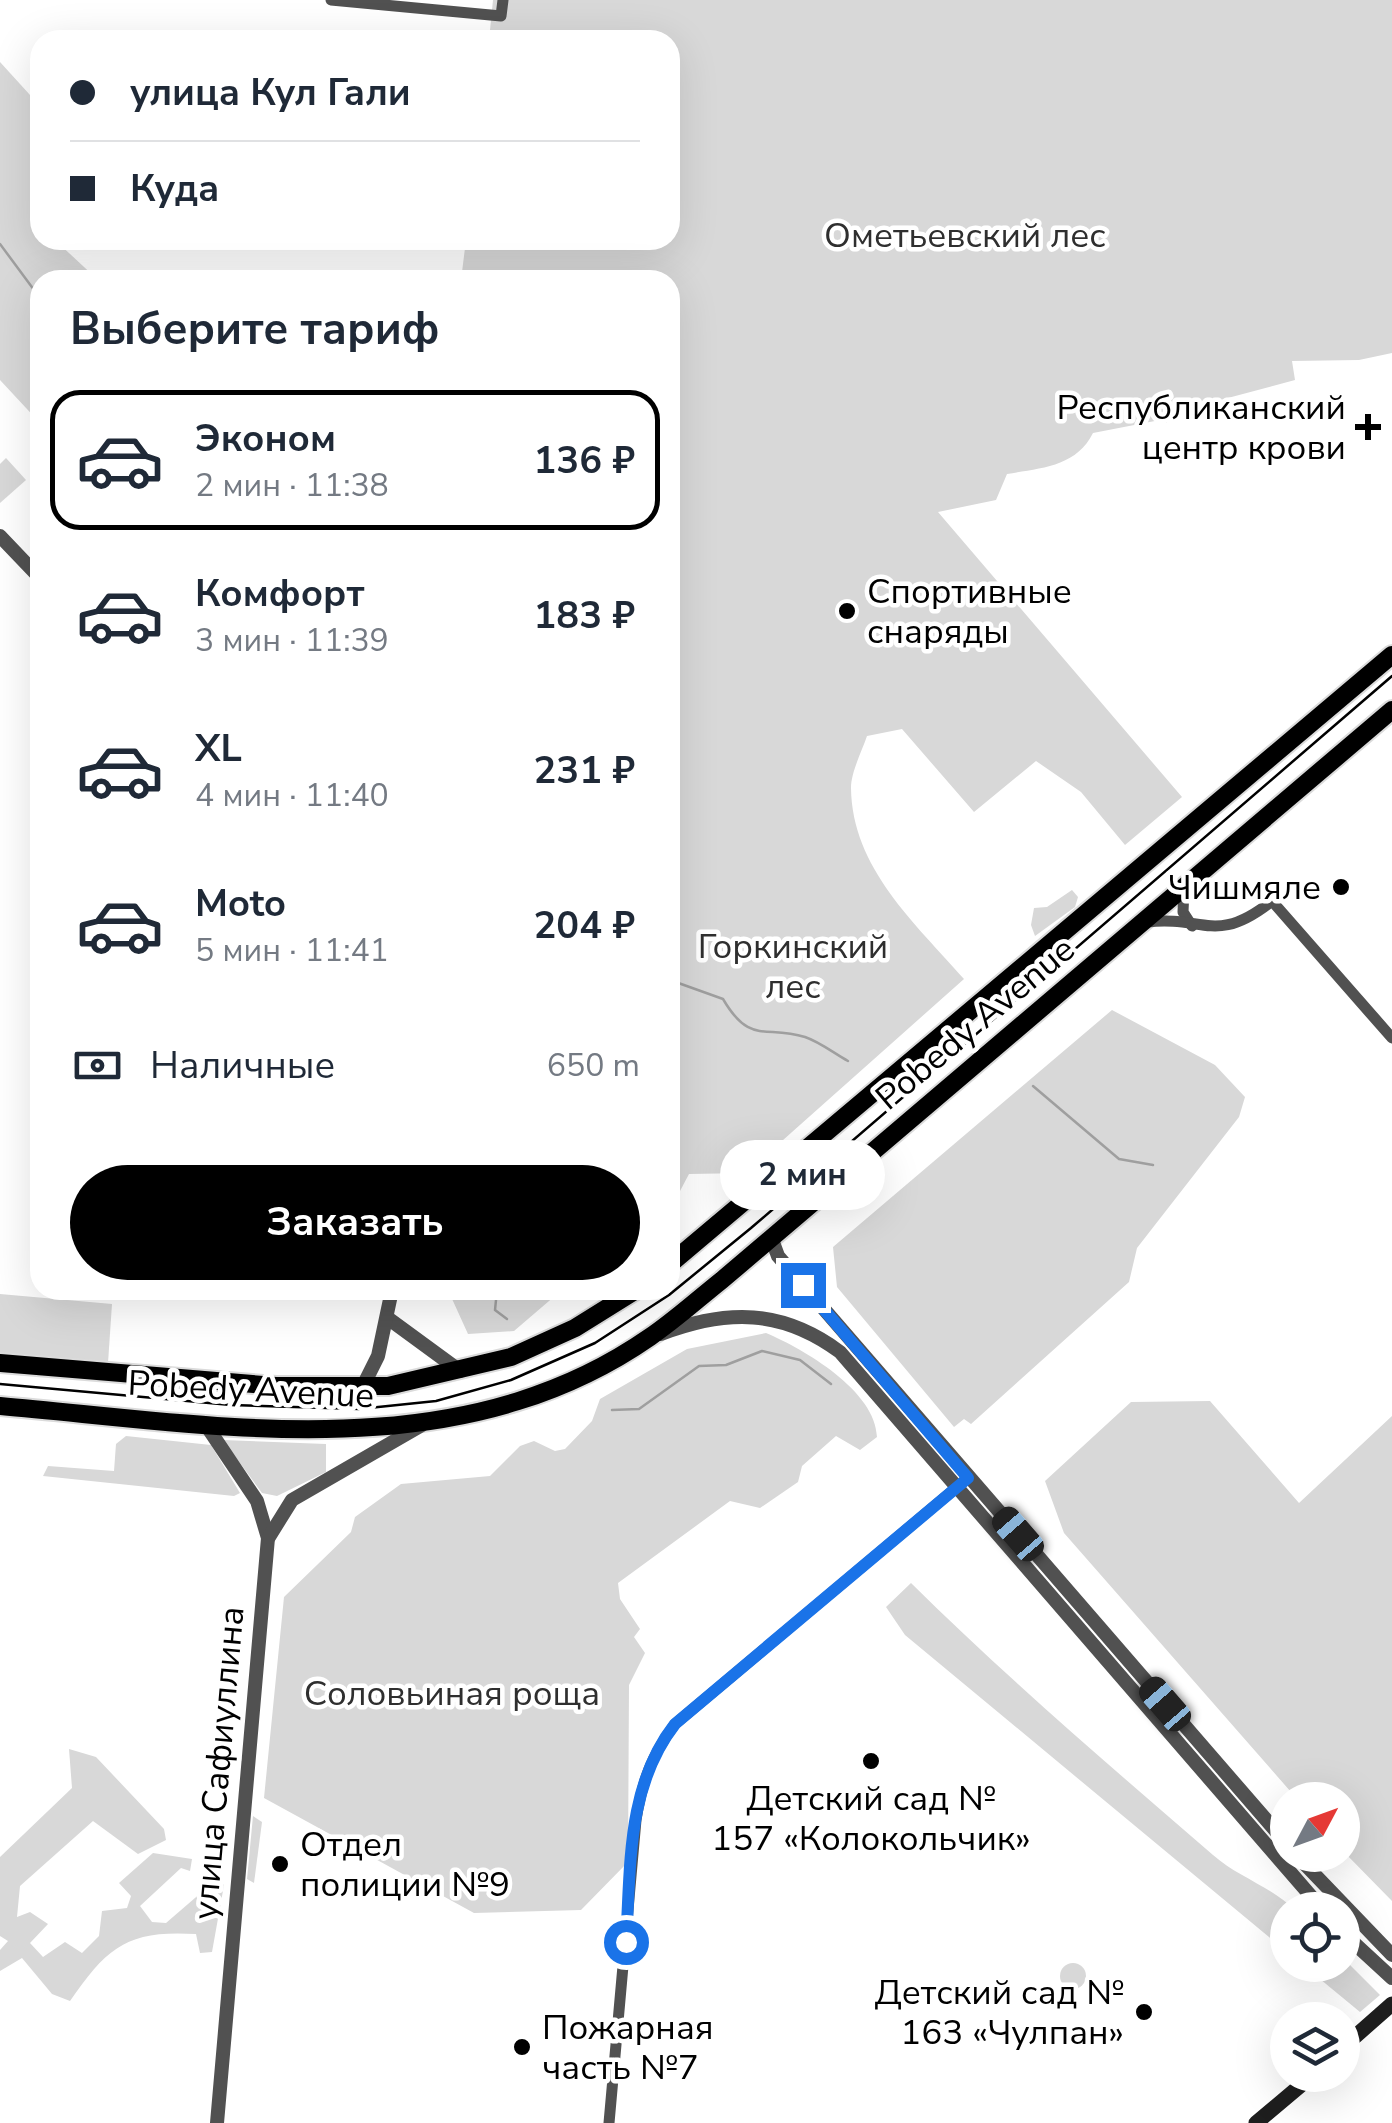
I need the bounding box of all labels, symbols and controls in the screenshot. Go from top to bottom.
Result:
text: улица Кул Гали [130,67,411,118]
text: Куда [130,163,219,214]
park label: Ометьевский лес [824,212,1106,259]
text: Выберите тариф [70,299,440,360]
place label: Республиканский центр крови [1056,384,1346,471]
text: Эконом [195,413,336,464]
marker: Республиканский центр крови [1355,414,1381,440]
icon: car [75,415,165,505]
text: 136 ₽ [534,435,635,486]
text: 2 мин · 11:38 [195,464,389,507]
text: Комфорт [195,568,364,619]
place label: Спортивные снаряды [867,568,1072,655]
icon: car [75,570,165,660]
text: 183 ₽ [534,590,635,641]
marker: Спортивные снаряды [836,600,858,622]
text: 3 мин · 11:39 [195,619,389,662]
text: XL [195,723,242,774]
icon: car [75,725,165,815]
text: 231 ₽ [534,745,635,796]
text: 4 мин · 11:40 [195,774,389,817]
place label: Чишмяле [1168,864,1321,911]
marker: Чишмяле [1330,876,1352,898]
text: Moto [195,878,286,929]
icon: car [75,880,165,970]
text: 204 ₽ [534,900,635,951]
park label: Горкинский лес [698,923,888,1010]
street label: Pobedy Avenue [866,926,1085,1121]
text: 5 мин · 11:41 [195,929,389,972]
icon: cash [70,1038,125,1093]
text: Наличные [150,1040,335,1091]
text: 650 m [547,1044,640,1087]
callout: 2 мин [720,1140,886,1210]
text: 2 мин [758,1153,847,1196]
button: Заказать [70,1165,640,1280]
route end [781,1263,826,1308]
street label: Pobedy Avenue [127,1360,375,1419]
car [987,1502,1049,1566]
street label: улица Сафиуллина [181,1604,256,1922]
park label: Соловьиная роща [304,1670,600,1717]
car [1134,1672,1196,1736]
marker: Детский сад № 157 «Колокольчик» [860,1750,882,1772]
place label: Детский сад № 157 «Колокольчик» [711,1775,1031,1862]
north arrow [1270,1782,1360,1872]
map controls [1270,1782,1360,2092]
place label: Отдел полиции №9 [300,1821,510,1908]
marker: Отдел полиции №9 [269,1853,291,1875]
button: locate [1270,1892,1360,1982]
route start [604,1920,649,1965]
place label: Детский сад № 163 «Чулпан» [875,1969,1124,2056]
marker: Детский сад № 163 «Чулпан» [1133,2001,1155,2023]
button: layers [1270,2002,1360,2092]
place label: Пожарная часть №7 [542,2004,714,2091]
marker: Пожарная часть №7 [511,2036,533,2058]

